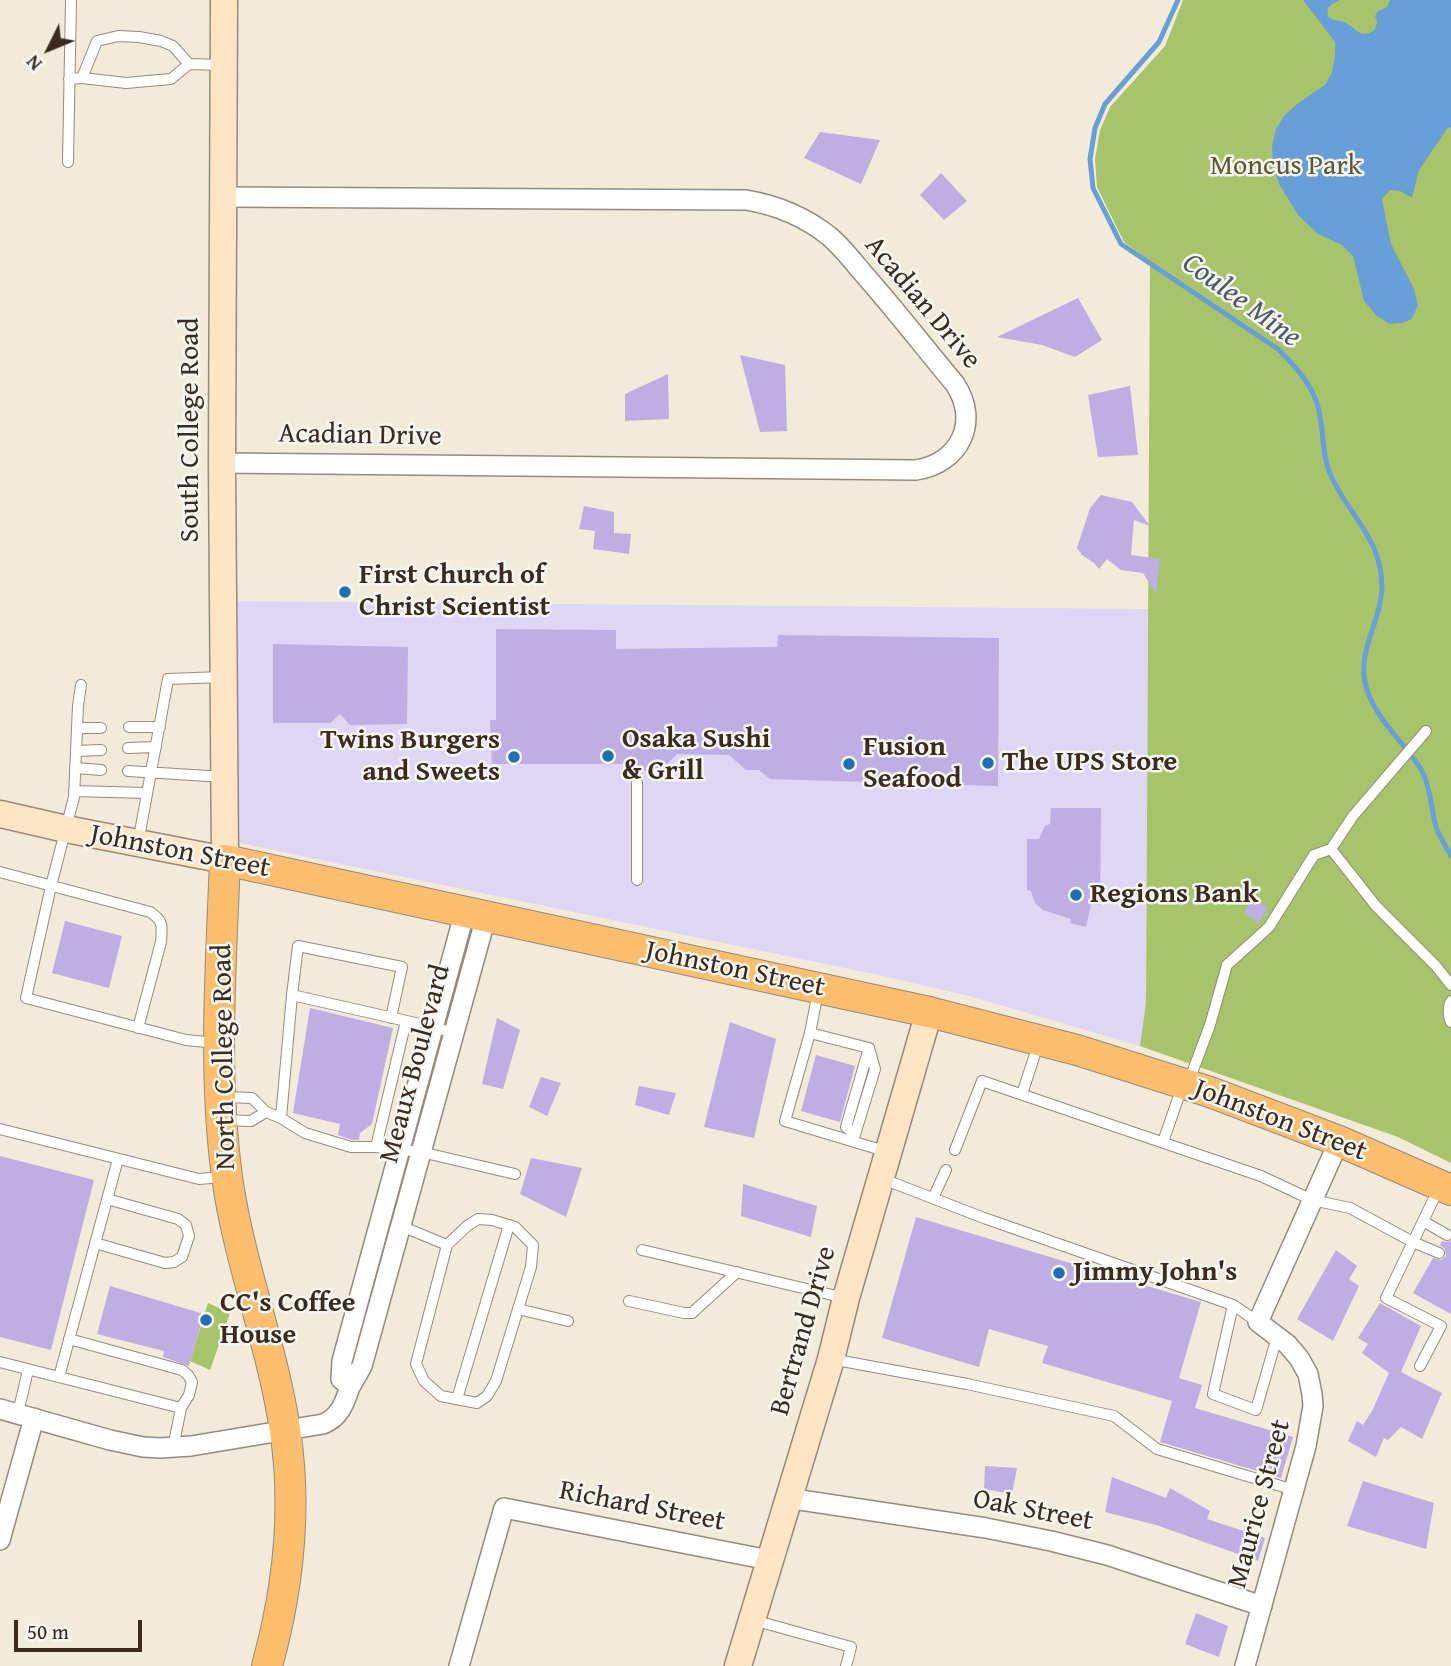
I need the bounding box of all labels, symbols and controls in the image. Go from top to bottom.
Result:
north arrow [14,14,84,84]
text: N [19,49,48,78]
park label: Moncus Park [1210,150,1362,184]
street label: Acadian Drive [857,230,987,376]
water label: Coulee Mine [1175,246,1307,356]
street label: South College Road [174,317,208,543]
street label: Acadian Drive [278,418,442,454]
place label: First Church of Christ Scientist [359,559,550,625]
marker: First Church of Christ Scientist [337,584,353,600]
place label: Osaka Sushi & Grill [622,723,770,789]
place label: Twins Burgers and Sweets [320,724,500,790]
place label: Fusion Seafood [863,731,961,797]
place label: The UPS Store [1002,746,1177,780]
marker: Osaka Sushi & Grill [600,748,616,764]
marker: Twins Burgers and Sweets [506,749,522,765]
marker: The UPS Store [980,755,996,771]
marker: Fusion Seafood [841,756,857,772]
street label: Johnston Street [87,818,273,886]
place label: Regions Bank [1090,878,1258,912]
marker: Regions Bank [1068,887,1084,903]
street label: Johnston Street [642,935,828,1005]
street label: North College Road [206,944,244,1170]
street label: Meaux Boulevard [373,961,459,1167]
street label: Johnston Street [1189,1073,1371,1169]
street label: Bertrand Drive [764,1242,844,1420]
place label: Jimmy John's [1073,1256,1237,1290]
marker: Jimmy John's [1051,1265,1067,1281]
place label: CC's Coffee House [220,1287,355,1353]
marker: CC's Coffee House [198,1312,214,1328]
street label: Maurice Street [1221,1416,1299,1592]
street label: Richard Street [556,1474,728,1540]
street label: Oak Street [970,1483,1096,1539]
scale bar [18,1606,145,1650]
text: 50 m [27,1616,69,1647]

